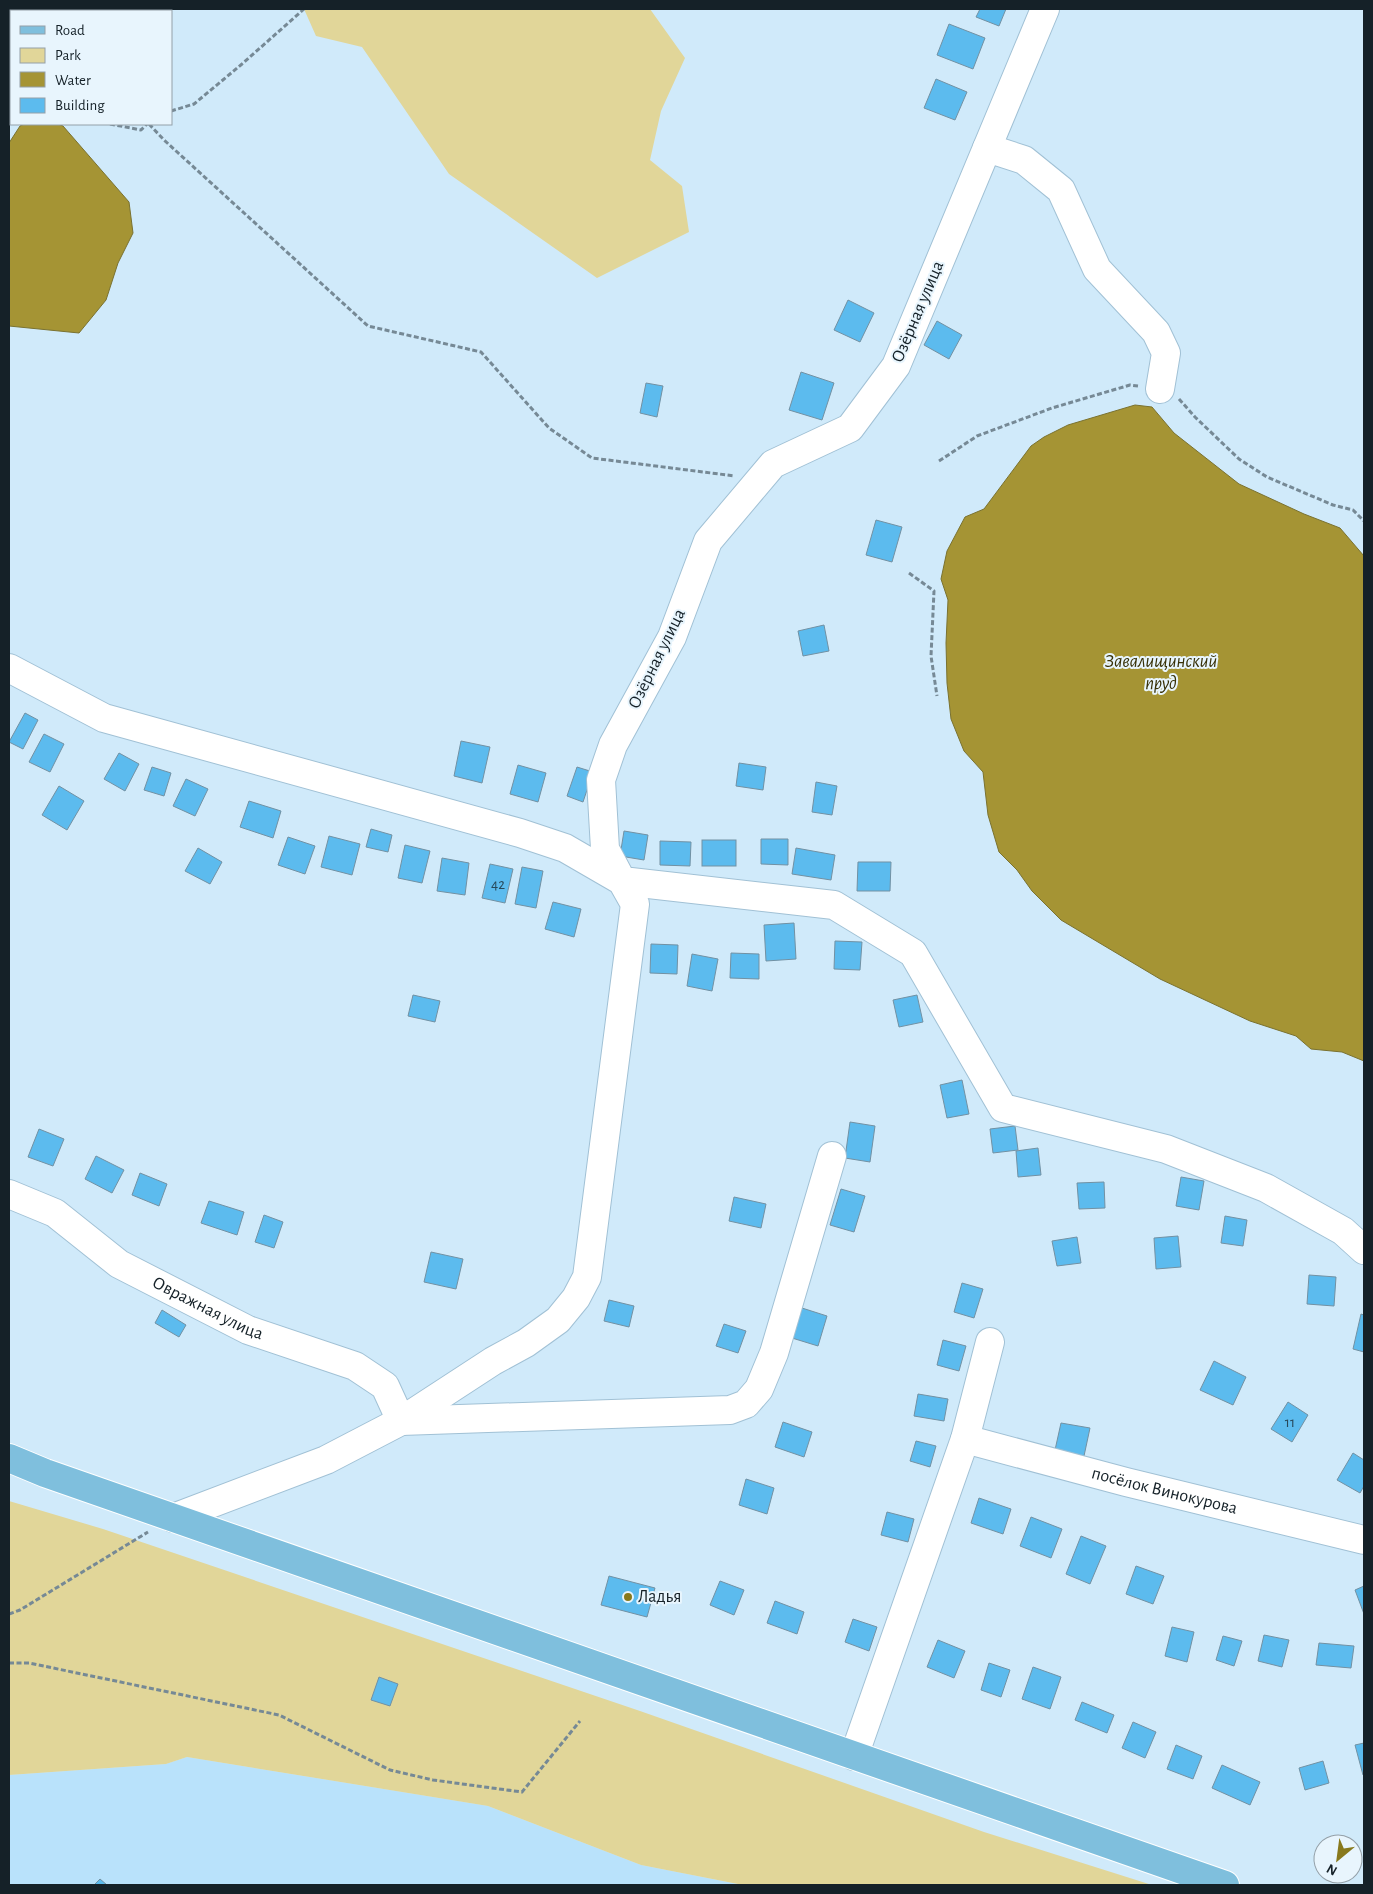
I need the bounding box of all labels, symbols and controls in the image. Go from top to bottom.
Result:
legend [10,10,172,125]
text: Road [55,23,85,38]
text: Park [55,48,81,63]
text: Water [55,73,91,88]
text: Building [55,98,105,113]
street label: Озёрная улица [889,259,947,365]
street label: Озёрная улица [625,606,689,712]
water label: Завалищинский пруд [1105,652,1217,693]
house number: 42 [491,877,505,892]
street label: Овражная улица [149,1274,265,1343]
house number: 11 [1285,1415,1295,1430]
street label: посёлок Винокурова [1089,1464,1239,1518]
place label: Ладья [638,1588,681,1606]
marker: Ладья [622,1591,634,1603]
north arrow [1313,1834,1363,1884]
text: N [1325,1861,1340,1878]

